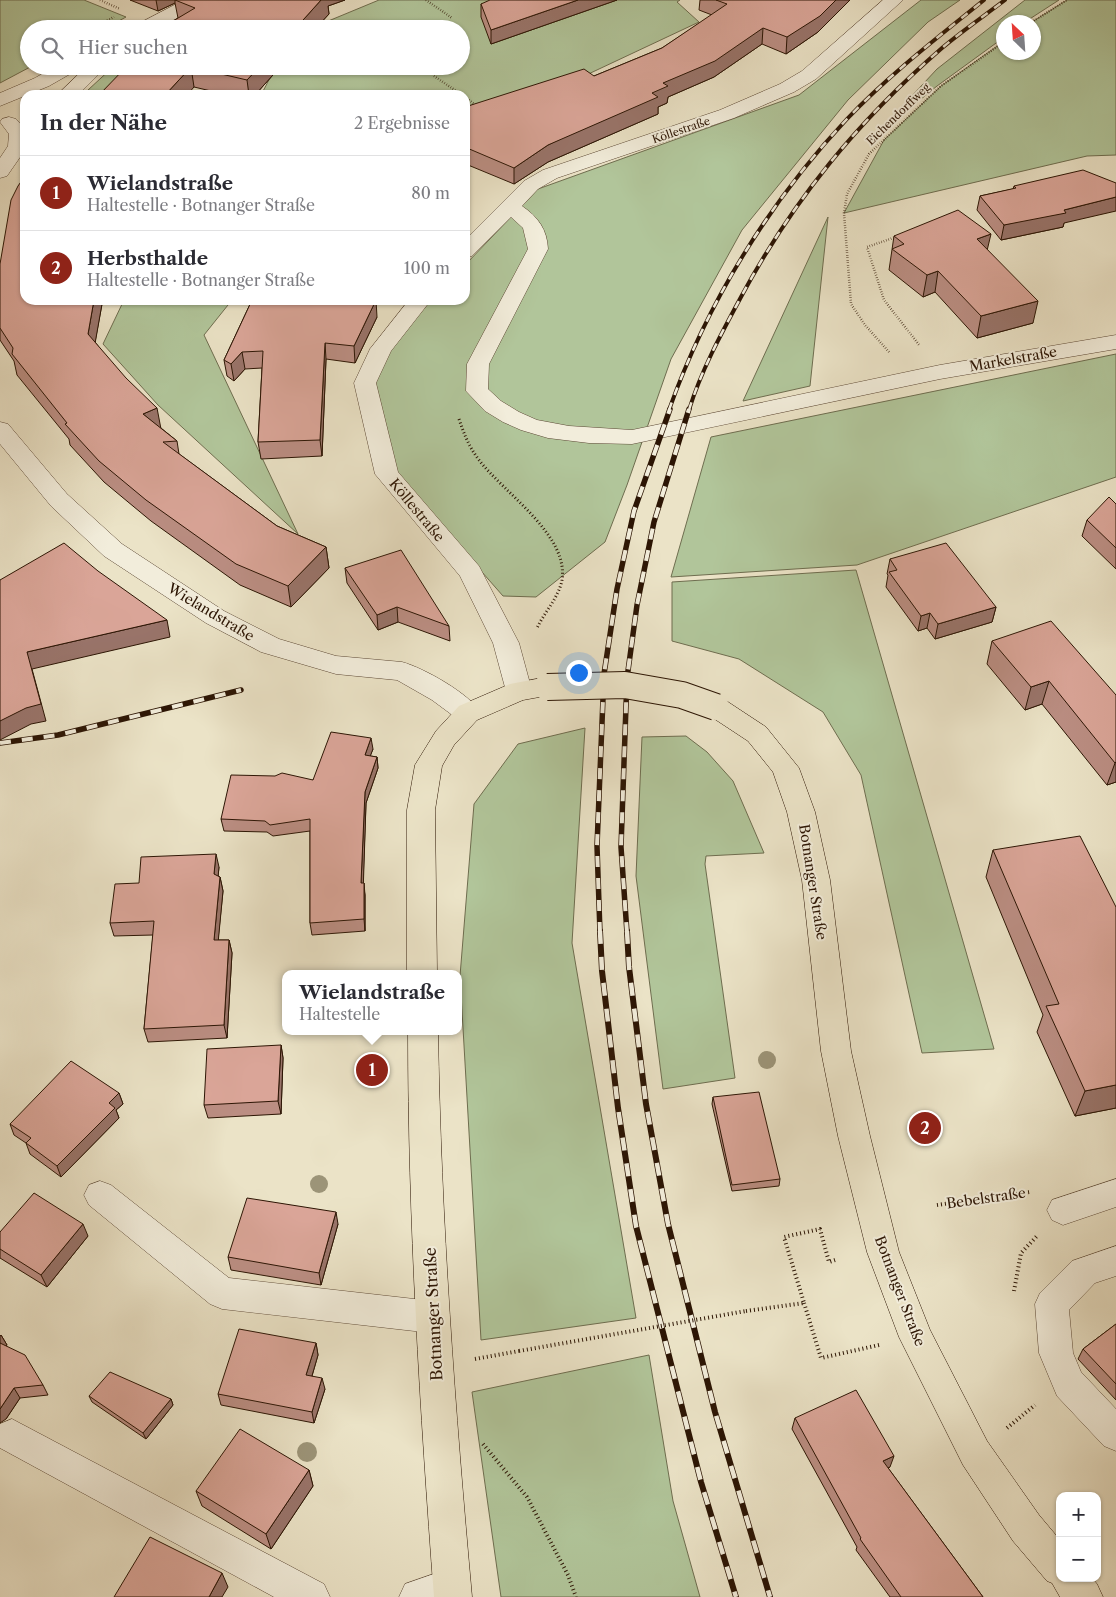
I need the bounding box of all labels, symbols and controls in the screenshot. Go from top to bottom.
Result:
north arrow [996,15,1041,60]
search box [20,20,470,75]
icon: search [38,34,66,62]
text: Hier suchen [78,36,188,59]
street label: Eichendorffweg [863,80,933,148]
text: In der Nähe [40,110,167,135]
text: 2 Ergebnisse [354,113,450,133]
street label: Köllestraße [650,114,712,146]
text: Wielandstraße [87,172,233,195]
text: 1 [52,183,60,203]
text: 80 m [411,183,450,203]
text: Haltestelle · Botnanger Straße [87,195,315,215]
text: Herbsthalde [87,247,208,270]
text: 2 [51,258,61,278]
text: 100 m [404,258,450,278]
text: Haltestelle · Botnanger Straße [87,270,315,290]
street label: Markelstraße [968,342,1058,376]
street label: Köllestraße [385,475,449,545]
street label: Wielandstraße [164,579,258,645]
your location [566,660,592,686]
street label: Botnanger Straße [795,823,831,941]
popup [282,970,462,1035]
text: Wielandstraße [299,981,445,1004]
text: Haltestelle [299,1004,380,1024]
pin: 1 [356,1051,388,1089]
pin: 2 [909,1109,941,1147]
street label: Bebelstraße [945,1184,1027,1212]
street label: Botnanger Straße [871,1233,929,1349]
street label: Botnanger Straße [420,1247,446,1381]
map controls [1056,1492,1101,1582]
button: + [1056,1492,1101,1537]
button: − [1056,1537,1101,1582]

